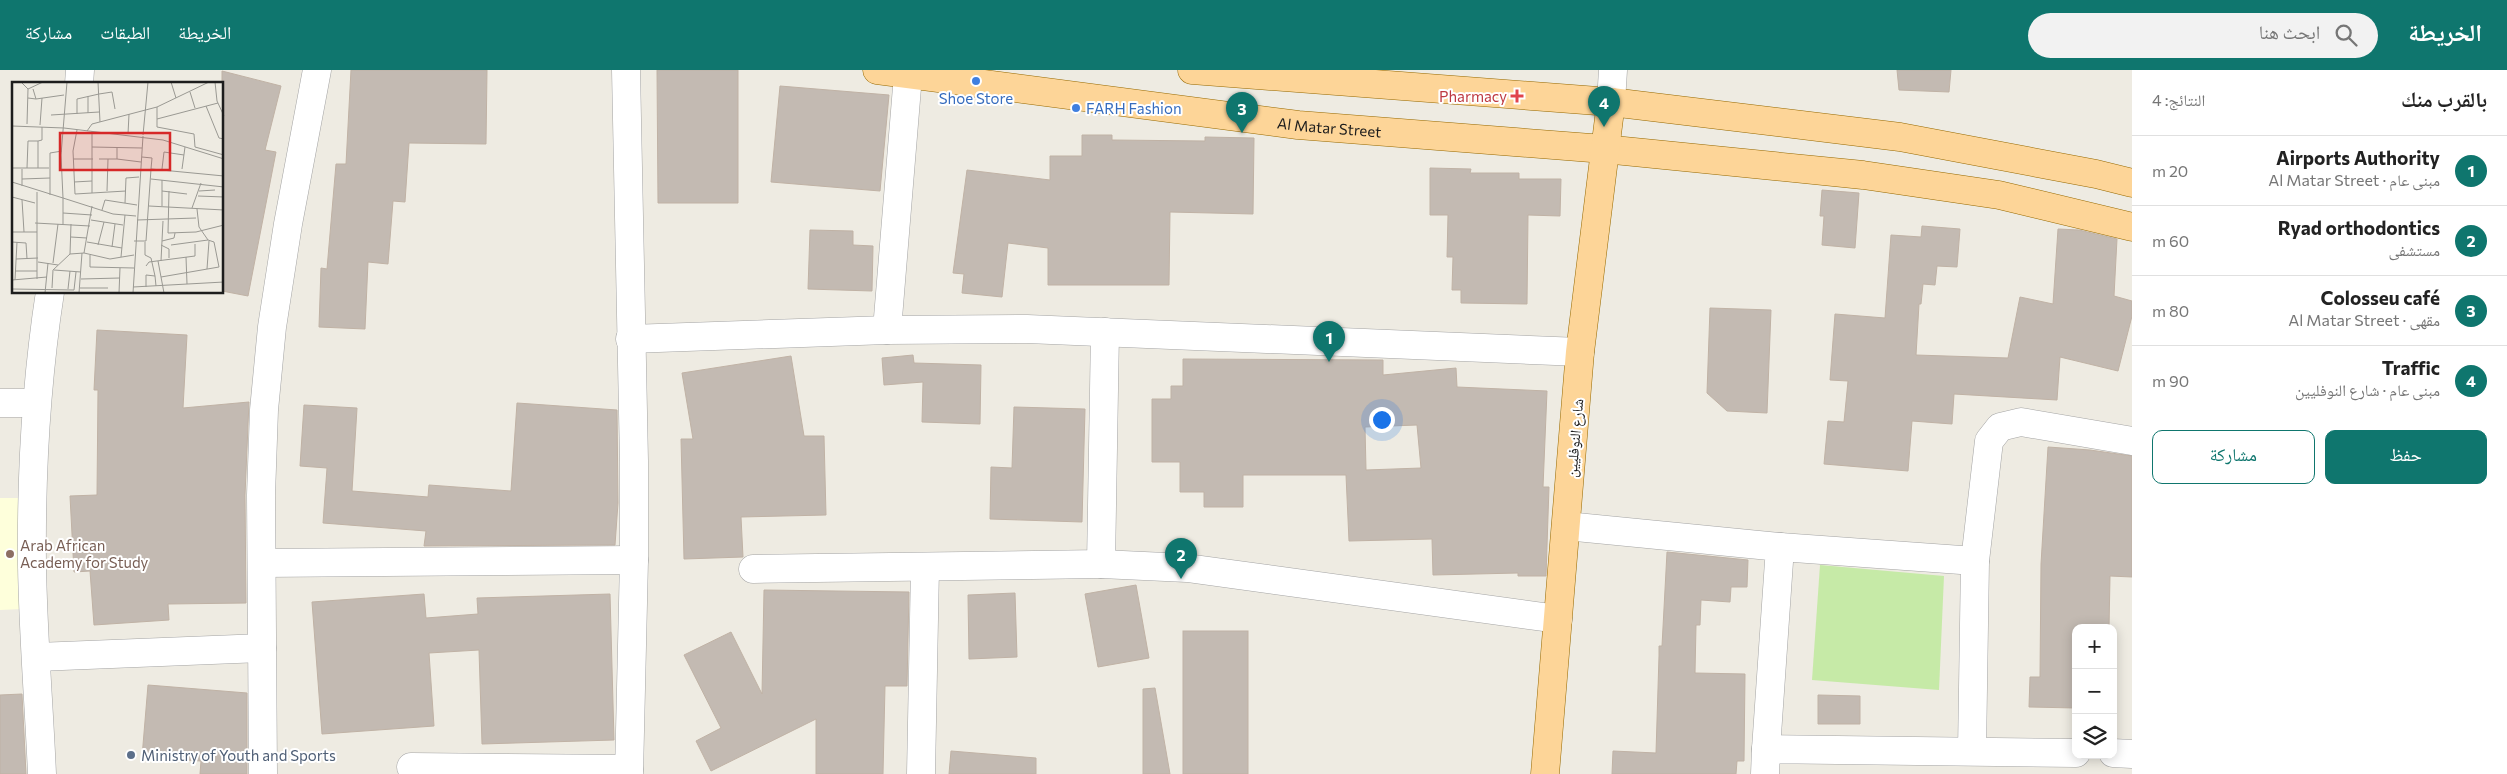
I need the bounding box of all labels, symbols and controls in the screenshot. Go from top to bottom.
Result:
search box [2028,13,2378,58]
text: الخريطة [2408,17,2482,46]
text: ابحث هنا [2259,20,2320,43]
text: مشاركة [25,21,72,43]
text: الطبقات [100,21,150,43]
text: الخريطة [178,21,231,43]
icon: search [2332,21,2360,49]
marker: Shoe Store [970,75,982,87]
inset map [12,82,224,294]
pin: 4 [1588,86,1620,127]
text: بالقرب منك [2401,86,2487,111]
place label: Pharmacy [1439,87,1507,105]
place label: Shoe Store [939,89,1013,107]
marker: Pharmacy [1511,90,1523,102]
text: النتائج: 4 [2152,90,2205,109]
pin: 3 [1226,92,1258,133]
place label: FARH Fashion [1086,99,1182,117]
marker: FARH Fashion [1070,102,1082,114]
street label: Al Matar Street [1276,113,1382,141]
text: Airports Authority [2276,146,2440,169]
text: 20 m [2152,161,2188,180]
text: 1 [2467,161,2475,180]
text: مبنى عام · Al Matar Street [2268,170,2440,189]
text: Ryad orthodontics [2278,216,2440,239]
text: 60 m [2152,231,2189,250]
text: 2 [2466,231,2476,250]
text: مستشفى [2389,240,2440,259]
text: Colosseu café [2321,286,2440,309]
text: 80 m [2152,301,2189,320]
text: 3 [2466,301,2476,320]
text: مقهى · Al Matar Street [2288,310,2440,329]
pin: 1 [1313,321,1345,362]
text: Traffic [2382,356,2440,379]
text: 90 m [2152,371,2189,390]
text: 4 [2466,371,2476,390]
text: مبنى عام · شارع النوفليين [2295,380,2440,399]
street label: شارع النوفليين [1562,398,1588,478]
your location [1369,407,1395,433]
button: مشاركة [2152,430,2315,484]
button: حفظ [2325,430,2487,484]
place label: Arab African Academy for Study [20,536,149,571]
pin: 2 [1165,538,1197,579]
marker: Arab African Academy for Study [4,548,16,560]
map controls [2072,624,2117,759]
button: + [2072,624,2117,669]
button: − [2072,669,2117,714]
button: layers [2072,714,2117,759]
place label: Ministry of Youth and Sports [141,746,336,764]
marker: Ministry of Youth and Sports [125,749,137,761]

